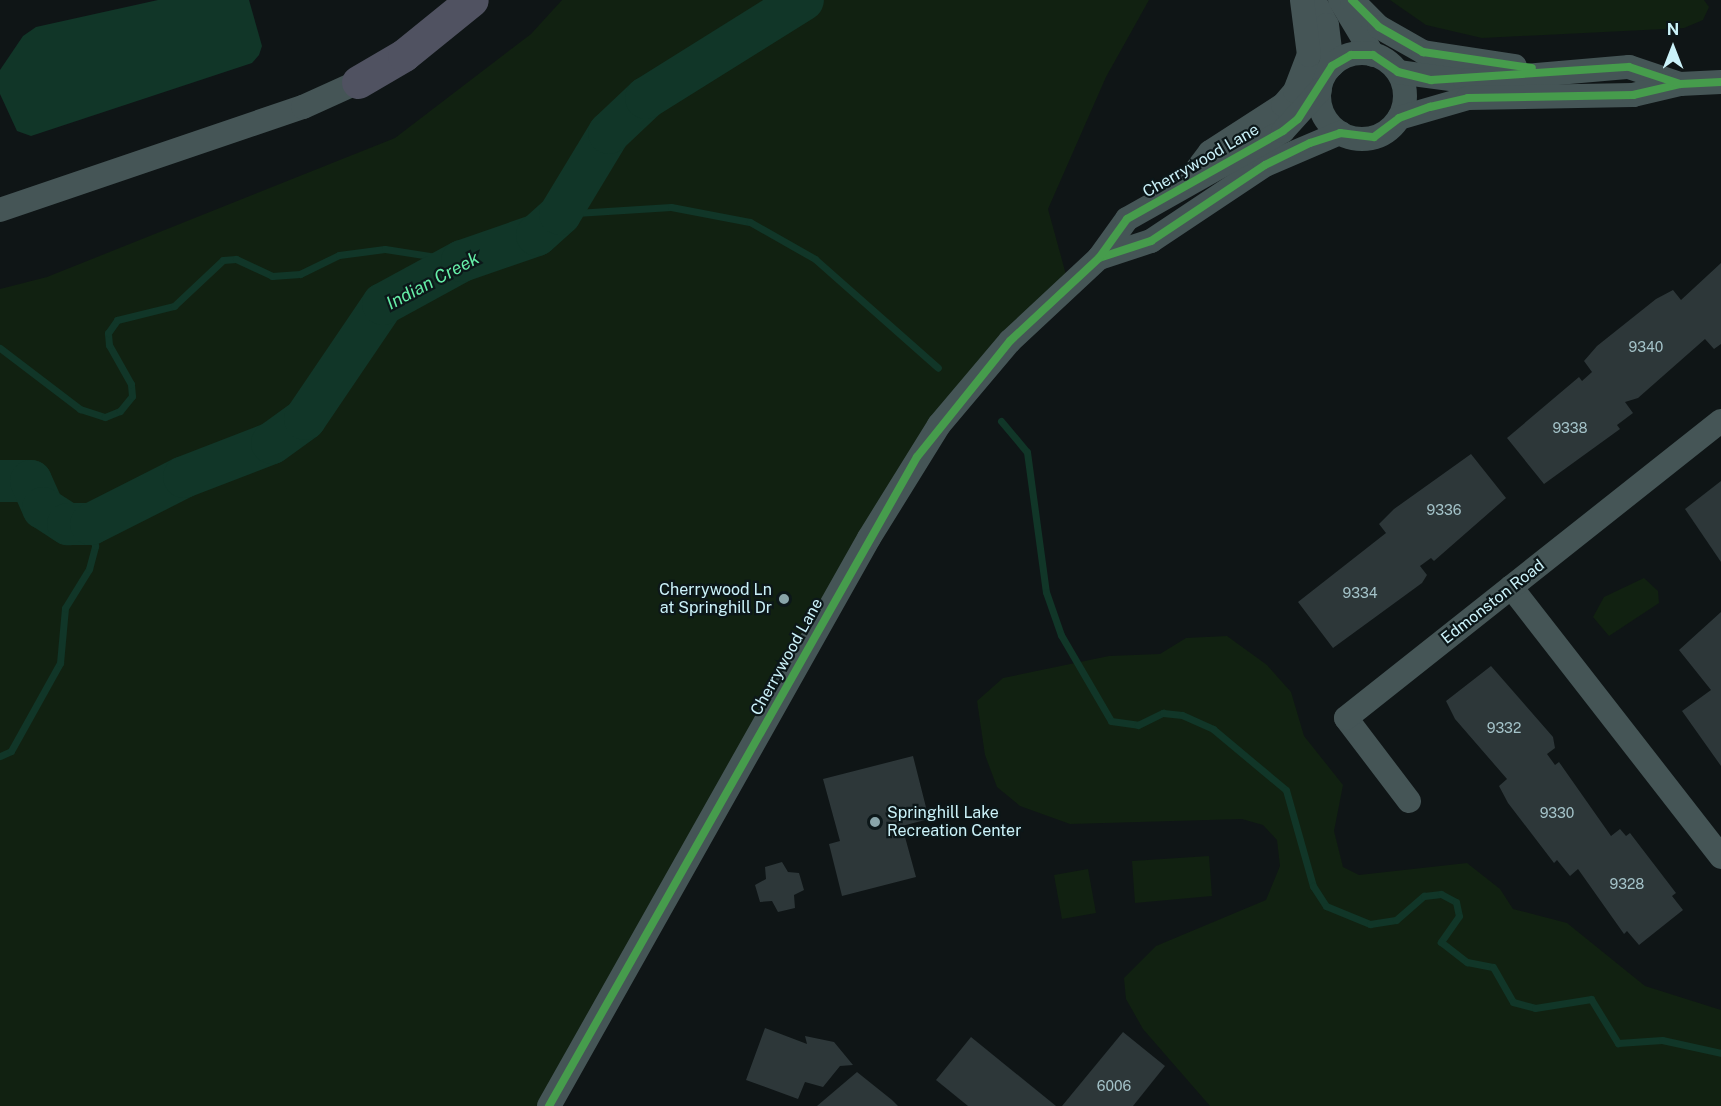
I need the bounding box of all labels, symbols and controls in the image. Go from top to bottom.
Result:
north arrow [1643,18,1703,78]
text: N [1667,20,1679,39]
street label: Cherrywood Lane [1140,120,1262,202]
water label: Indian Creek [383,248,483,314]
house number: 9340 [1629,339,1663,355]
house number: 9338 [1552,420,1588,436]
house number: 9336 [1427,502,1461,518]
street label: Edmonston Road [1438,556,1548,648]
place label: Cherrywood Ln at Springhill Dr [659,580,772,618]
house number: 9334 [1343,585,1377,601]
marker: Cherrywood Ln at Springhill Dr [777,592,791,606]
street label: Cherrywood Lane [747,595,827,719]
house number: 9332 [1487,720,1521,736]
place label: Springhill Lake Recreation Center [887,803,1021,841]
house number: 9330 [1540,805,1574,821]
marker: Springhill Lake Recreation Center [868,815,882,829]
house number: 9328 [1610,876,1644,892]
house number: 6006 [1097,1078,1131,1094]

